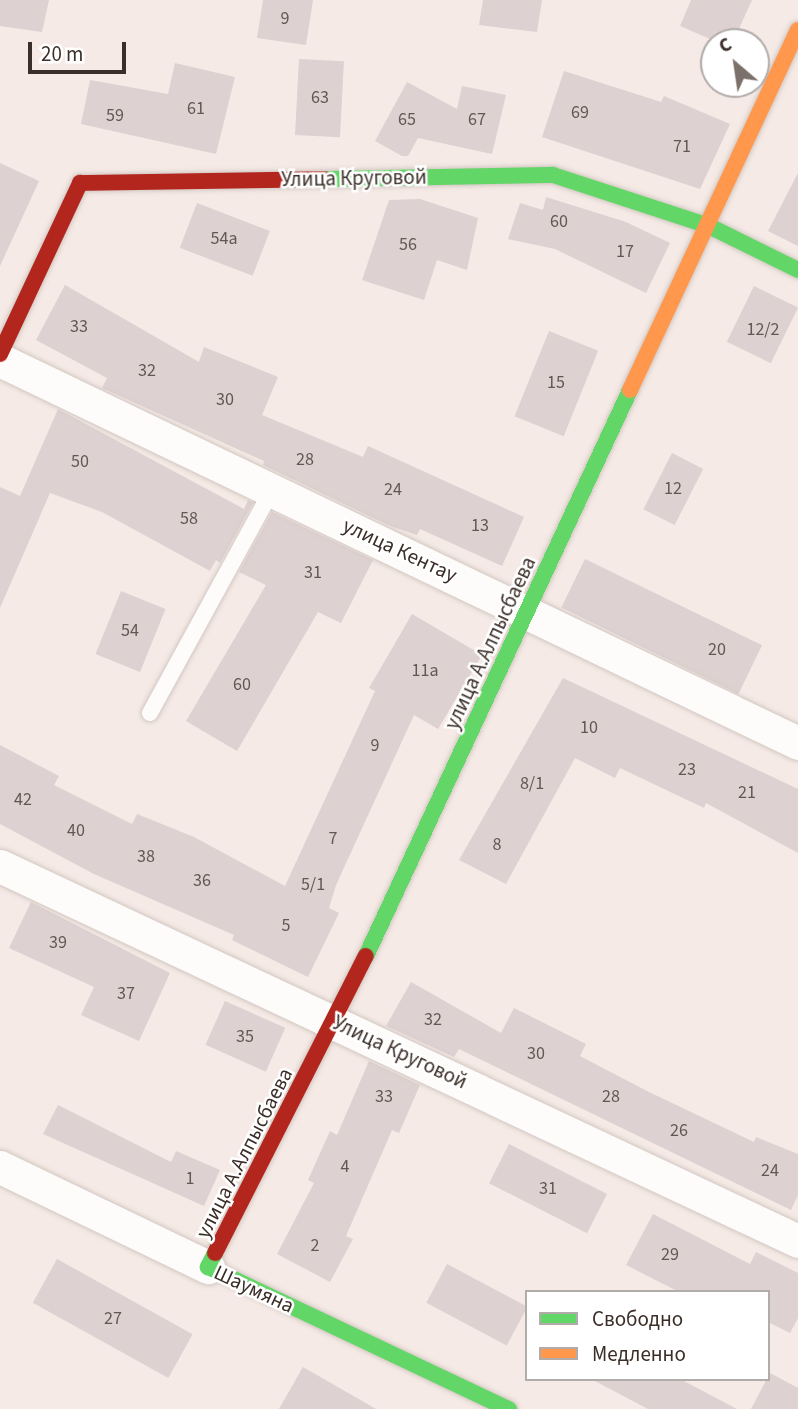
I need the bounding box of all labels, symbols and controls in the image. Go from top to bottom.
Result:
house number: 9 [281,8,289,30]
scale bar [32,28,130,72]
north arrow [700,28,770,98]
text: С [714,31,737,60]
text: 20 m [41,39,83,69]
house number: 63 [311,87,329,109]
house number: 61 [187,98,205,120]
house number: 69 [571,102,589,124]
house number: 59 [106,105,124,127]
house number: 65 [398,109,416,131]
house number: 67 [468,109,486,131]
house number: 71 [673,136,691,158]
street label: Улица Круговой [281,164,427,192]
house number: 60 [550,211,568,233]
house number: 54а [211,228,237,250]
house number: 56 [399,234,417,256]
house number: 17 [616,241,634,263]
house number: 33 [70,316,88,338]
house number: 12/2 [746,319,780,341]
house number: 32 [138,360,156,382]
house number: 15 [547,372,565,394]
house number: 30 [216,389,234,411]
house number: 28 [296,449,314,471]
house number: 50 [71,451,89,473]
house number: 12 [664,478,682,500]
house number: 24 [384,479,402,501]
house number: 58 [180,508,198,530]
street label: улица Кентау [339,513,461,587]
house number: 13 [471,515,489,537]
street label: улица А.Алпысбаева [439,553,541,733]
house number: 31 [304,562,322,584]
house number: 54 [121,620,139,642]
house number: 20 [708,639,726,661]
house number: 11а [412,660,438,682]
house number: 60 [233,674,251,696]
house number: 10 [580,717,598,739]
house number: 9 [371,735,379,757]
house number: 23 [678,759,696,781]
house number: 8/1 [520,773,544,795]
house number: 21 [738,782,756,804]
house number: 42 [14,789,32,811]
house number: 40 [67,820,85,842]
house number: 7 [329,828,337,850]
house number: 8 [493,834,501,856]
house number: 38 [137,846,155,868]
house number: 36 [193,870,211,892]
house number: 5/1 [301,874,325,896]
house number: 5 [282,915,290,937]
house number: 39 [49,932,67,954]
house number: 37 [117,983,135,1005]
house number: 32 [424,1009,442,1031]
street label: Улица Круговой [329,1010,471,1094]
house number: 35 [236,1026,254,1048]
house number: 30 [527,1043,545,1065]
street label: улица А.Алпысбаева [190,1064,298,1242]
house number: 33 [375,1086,393,1108]
house number: 28 [602,1086,620,1108]
house number: 26 [670,1120,688,1142]
house number: 4 [341,1156,349,1178]
house number: 24 [761,1160,779,1182]
house number: 1 [186,1168,194,1190]
house number: 31 [539,1178,557,1200]
house number: 2 [311,1235,319,1257]
house number: 29 [661,1244,679,1266]
street label: Шаумяна [210,1260,298,1318]
legend [525,1290,770,1381]
text: Свободно [592,1304,683,1334]
house number: 27 [104,1308,122,1330]
text: Медленно [592,1339,686,1369]

